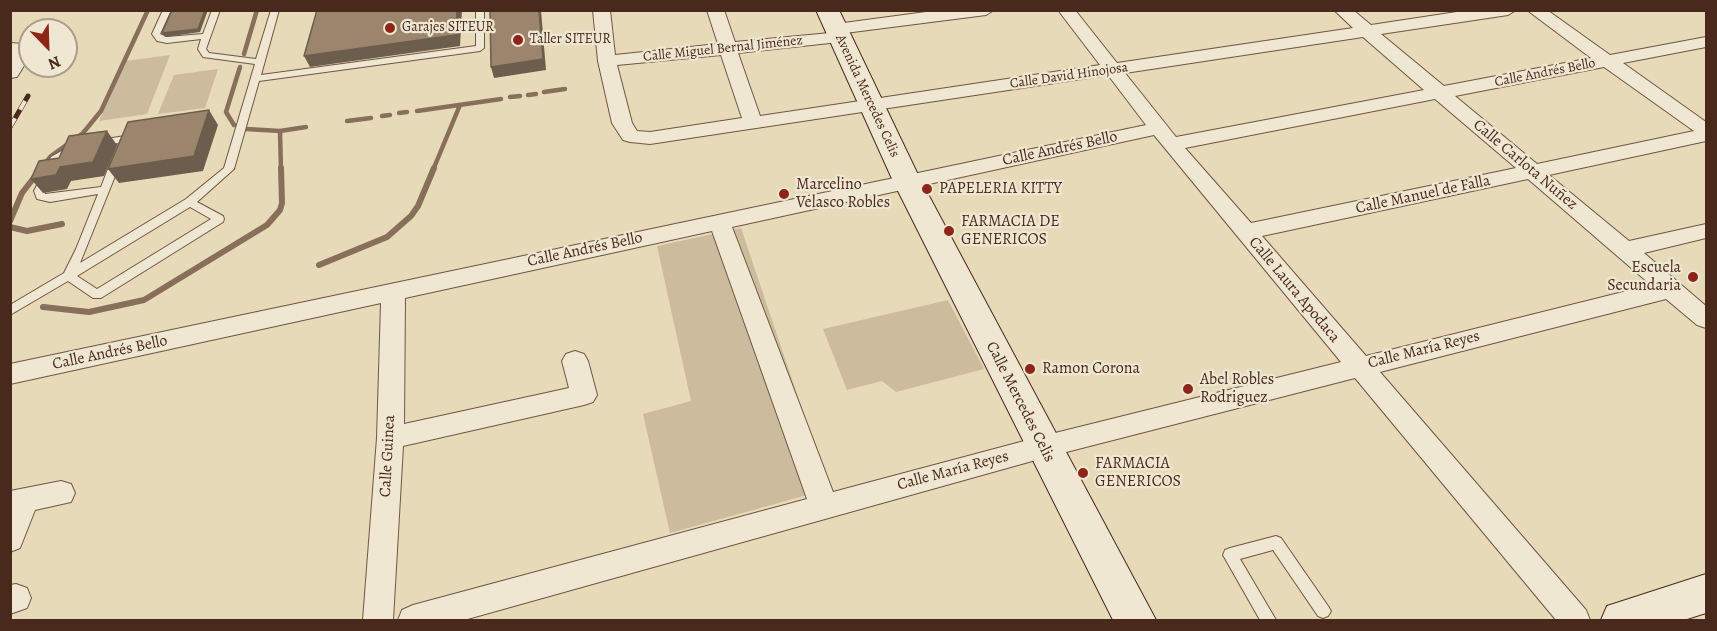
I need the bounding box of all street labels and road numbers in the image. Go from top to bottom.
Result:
street label: Calle Miguel Bernal Jiménez [642,32,804,66]
street label: Avenida Mercedes Celis [831,32,903,160]
street label: Calle Andrés Bello [1493,55,1597,91]
street label: Calle David Hinojosa [1009,59,1129,93]
street label: Calle Carlota Nuñez [1469,116,1581,214]
street label: Calle Andrés Bello [1001,127,1119,171]
street label: Calle Manuel de Falla [1354,171,1492,219]
street label: Calle Andrés Bello [526,228,644,272]
street label: Calle Laura Apodaca [1244,233,1344,347]
street label: Calle María Reyes [1366,327,1482,373]
street label: Calle Andrés Bello [51,331,169,375]
street label: Calle Mercedes Celis [981,338,1059,466]
street label: Calle Guinea [376,414,400,498]
street label: Calle María Reyes [895,447,1011,495]

